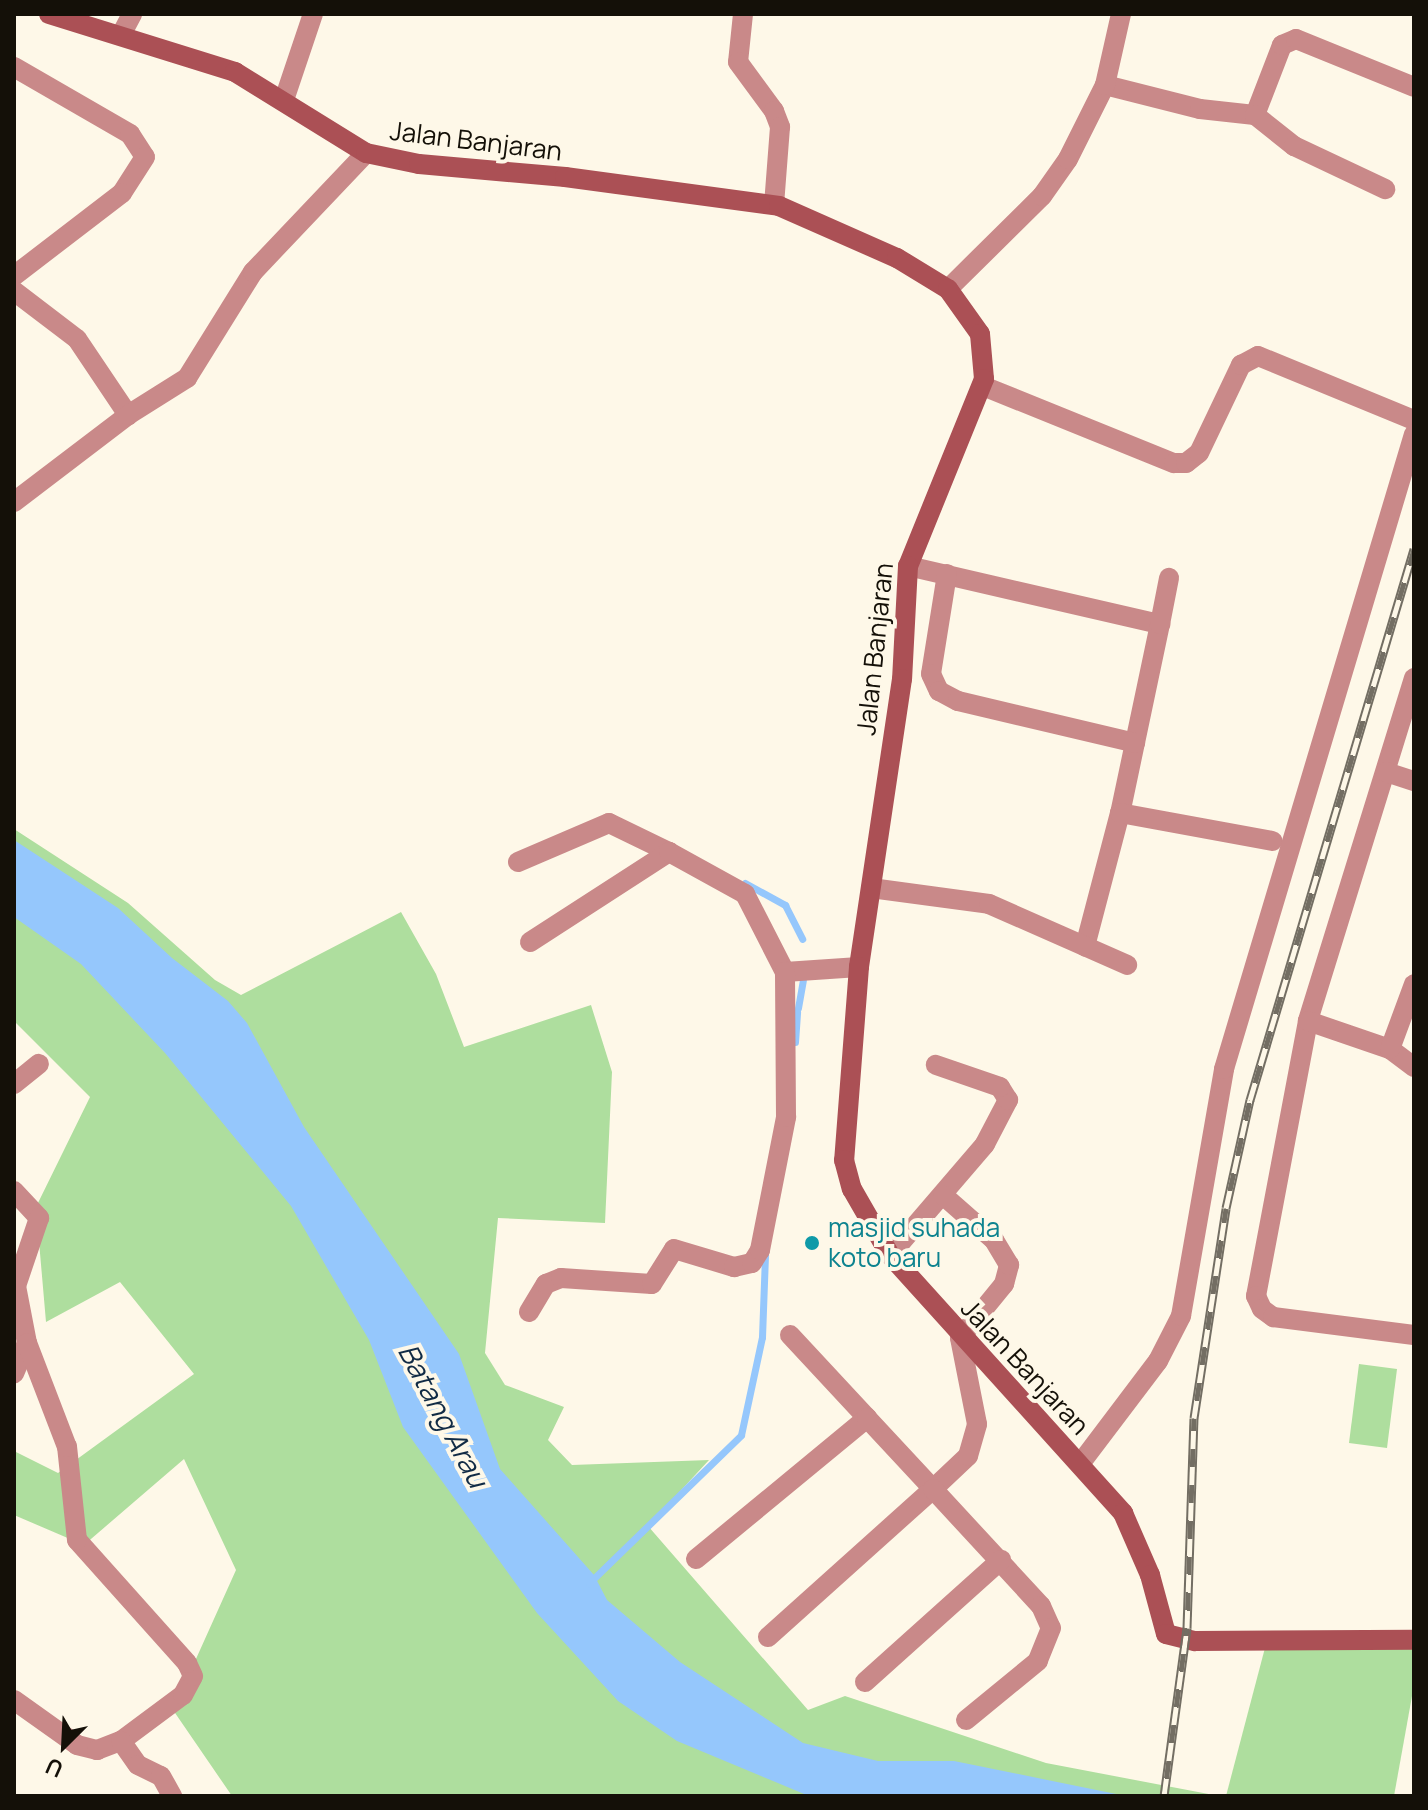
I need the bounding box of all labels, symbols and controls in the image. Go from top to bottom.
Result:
street label: Jalan Banjaran [388,115,564,167]
street label: Jalan Banjaran [850,561,900,737]
place label: masjid suhada koto baru [828,1212,1000,1274]
marker: masjid suhada koto baru [803,1234,821,1252]
street label: Jalan Banjaran [955,1293,1095,1441]
water label: Batang Arau [392,1337,496,1493]
north arrow [24,1706,104,1786]
text: U [41,1751,68,1785]

